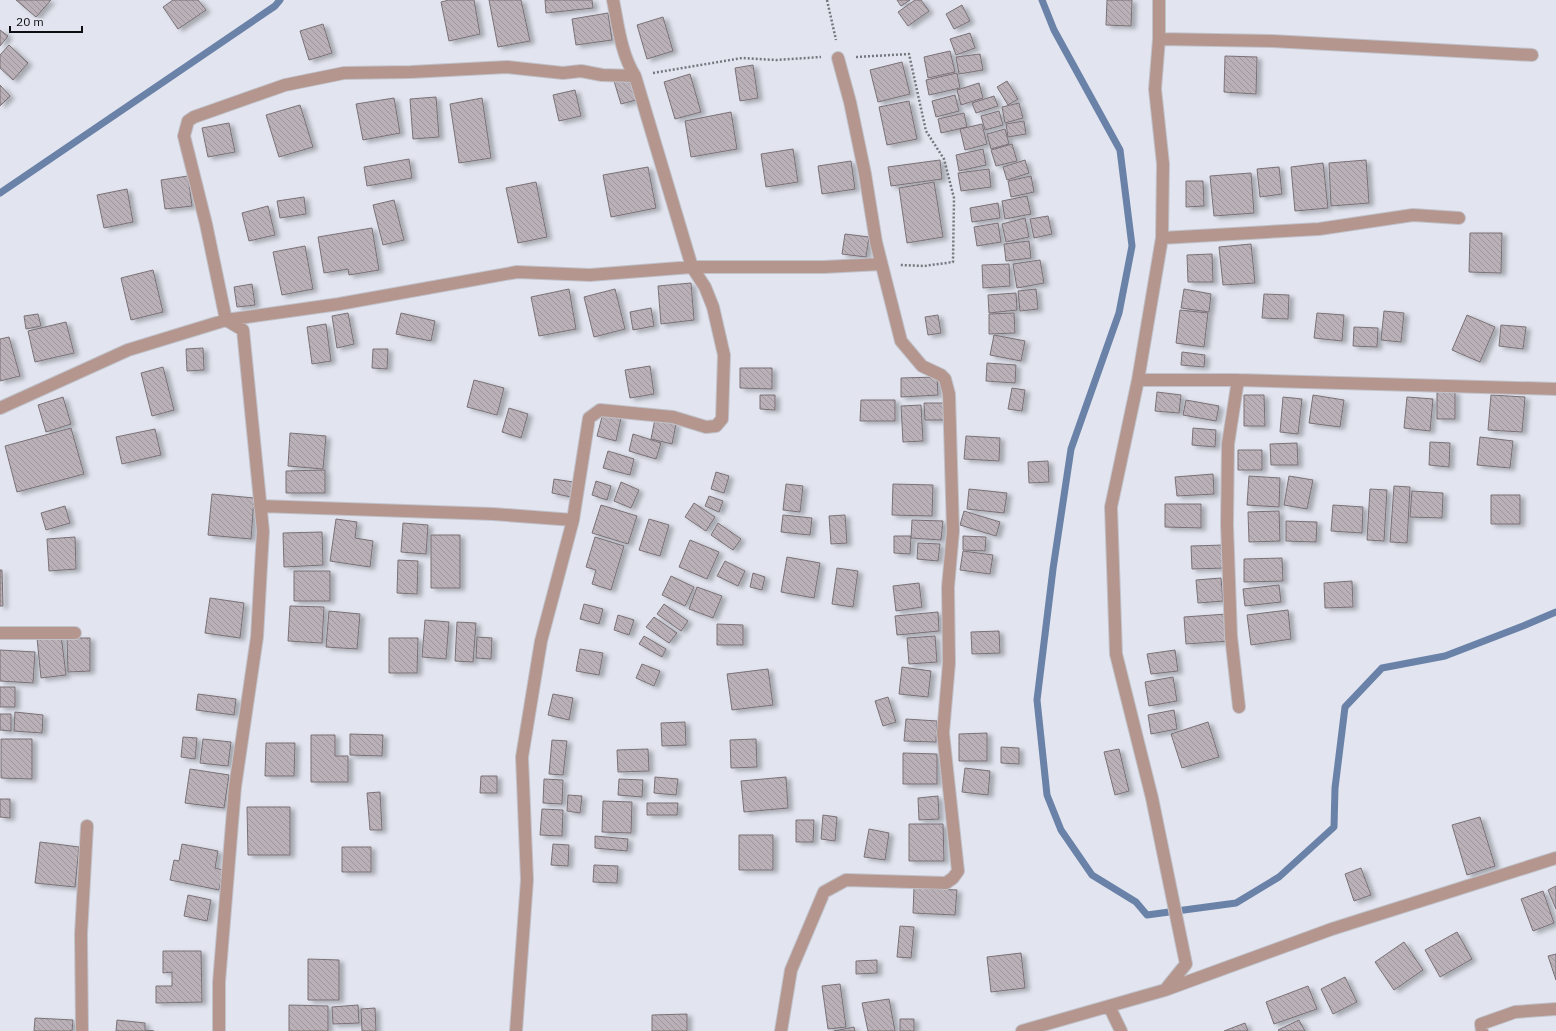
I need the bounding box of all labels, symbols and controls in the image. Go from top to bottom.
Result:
scale bar [10,8,82,34]
text: 20 m [16,14,44,29]

